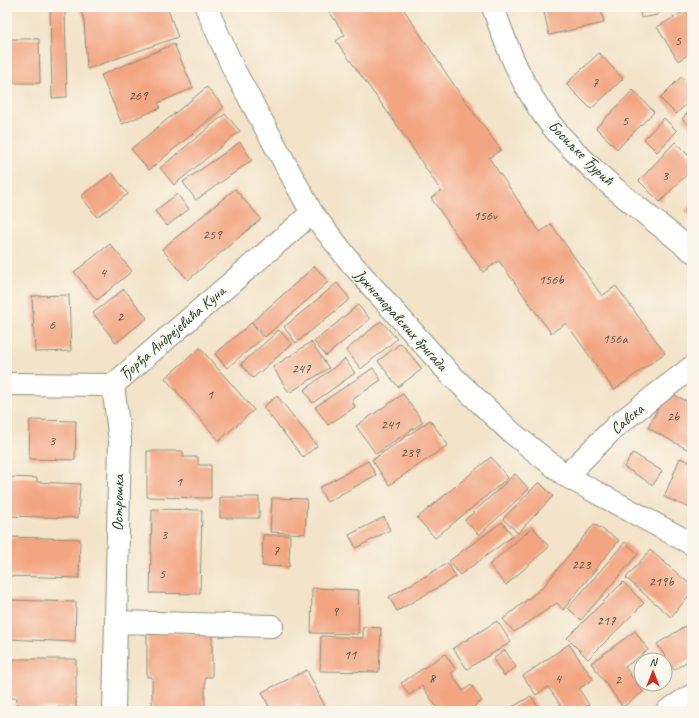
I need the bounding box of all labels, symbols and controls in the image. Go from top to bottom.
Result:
house number: 5 [675,32,682,49]
house number: 7 [592,74,599,91]
house number: 269 [129,87,149,104]
house number: 5 [622,112,629,129]
street label: Босиљке Ђурић [544,116,619,191]
house number: 3 [662,167,670,184]
house number: 156v [473,207,498,224]
house number: 259 [203,226,223,243]
house number: 4 [100,264,108,281]
street label: Јужноморавских бригада [349,264,453,376]
house number: 156b [539,271,564,288]
street label: Ђорђа Андрејевића Куна [115,280,230,385]
house number: 2 [117,308,125,325]
house number: 6 [49,316,56,333]
house number: 156a [602,330,628,347]
house number: 247 [292,360,311,377]
house number: 1 [207,386,214,403]
street label: Савска [606,398,649,439]
house number: 2b [667,408,680,425]
house number: 241 [381,416,400,433]
house number: 3 [49,432,57,449]
house number: 239 [401,444,421,461]
street label: Острошка [108,473,129,531]
house number: 1 [176,473,183,490]
house number: 3 [161,526,169,543]
house number: 7 [273,542,280,559]
house number: 223 [572,556,592,573]
house number: 5 [159,565,166,582]
house number: 219b [649,573,674,590]
house number: 9 [332,603,340,620]
house number: 217 [597,612,616,629]
house number: 11 [344,646,357,663]
north arrow [633,652,673,692]
text: N [650,655,659,669]
house number: 8 [429,670,437,687]
house number: 4 [555,670,563,687]
house number: 2 [615,671,623,688]

